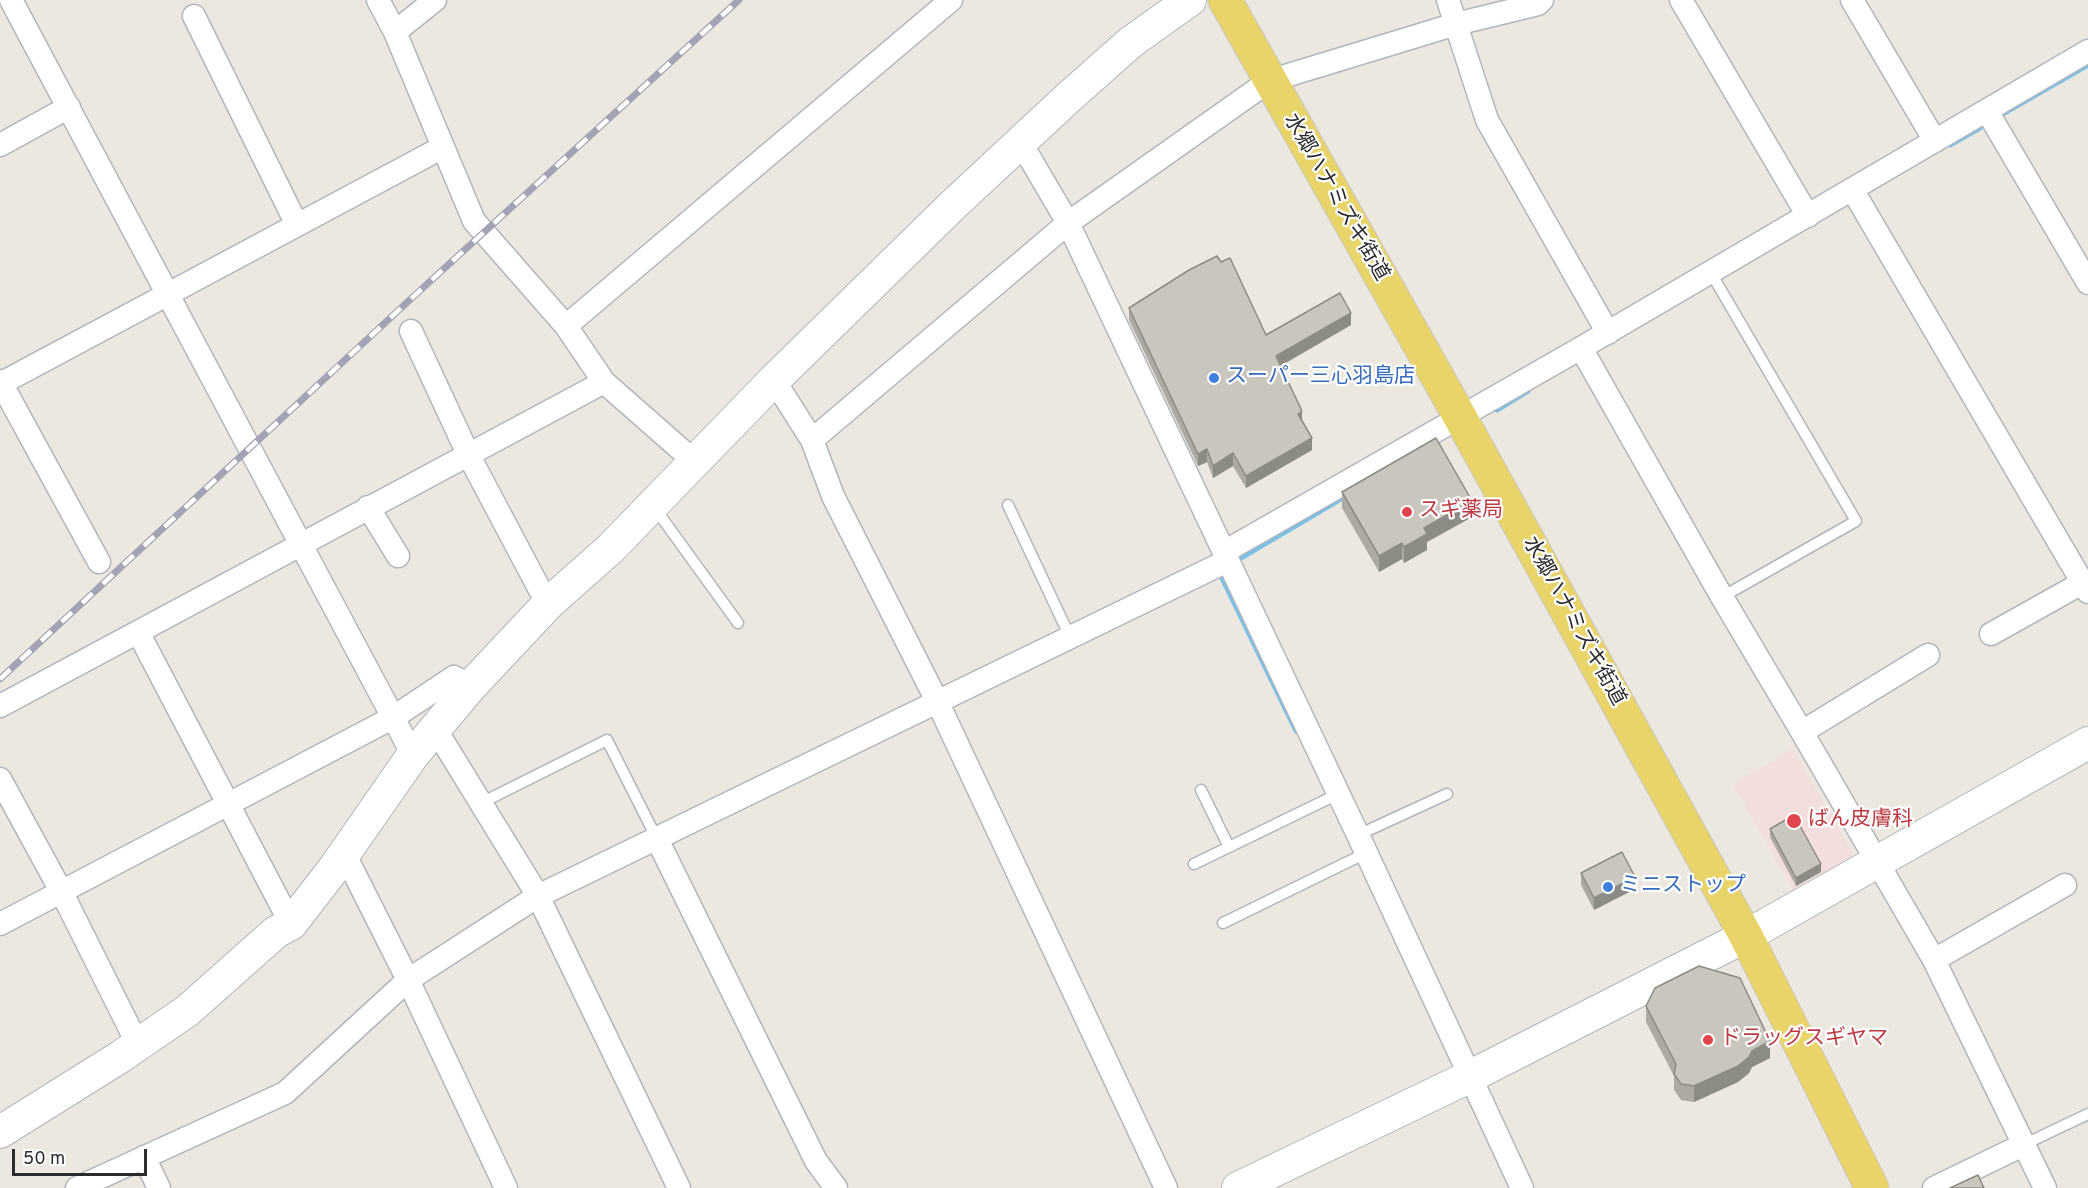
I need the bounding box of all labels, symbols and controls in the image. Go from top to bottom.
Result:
street label: 水郷ハナミズキ街道 [1277,110,1393,286]
place label: スーパー三心羽島店 [1226,365,1415,391]
marker: スーパー三心羽島店 [1207,371,1221,385]
place label: スギ薬局 [1419,499,1503,525]
marker: スギ薬局 [1400,505,1414,519]
street label: 水郷ハナミズキ街道 [1516,533,1630,711]
place label: ばん皮膚科 [1808,808,1913,834]
marker: ばん皮膚科 [1785,812,1803,830]
place label: ミニストップ [1620,874,1746,900]
marker: ミニストップ [1601,880,1615,894]
place label: ドラッグスギヤマ [1720,1027,1888,1053]
marker: ドラッグスギヤマ [1701,1033,1715,1047]
scale bar [15,1137,150,1175]
text: 50 m [23,1148,65,1171]

